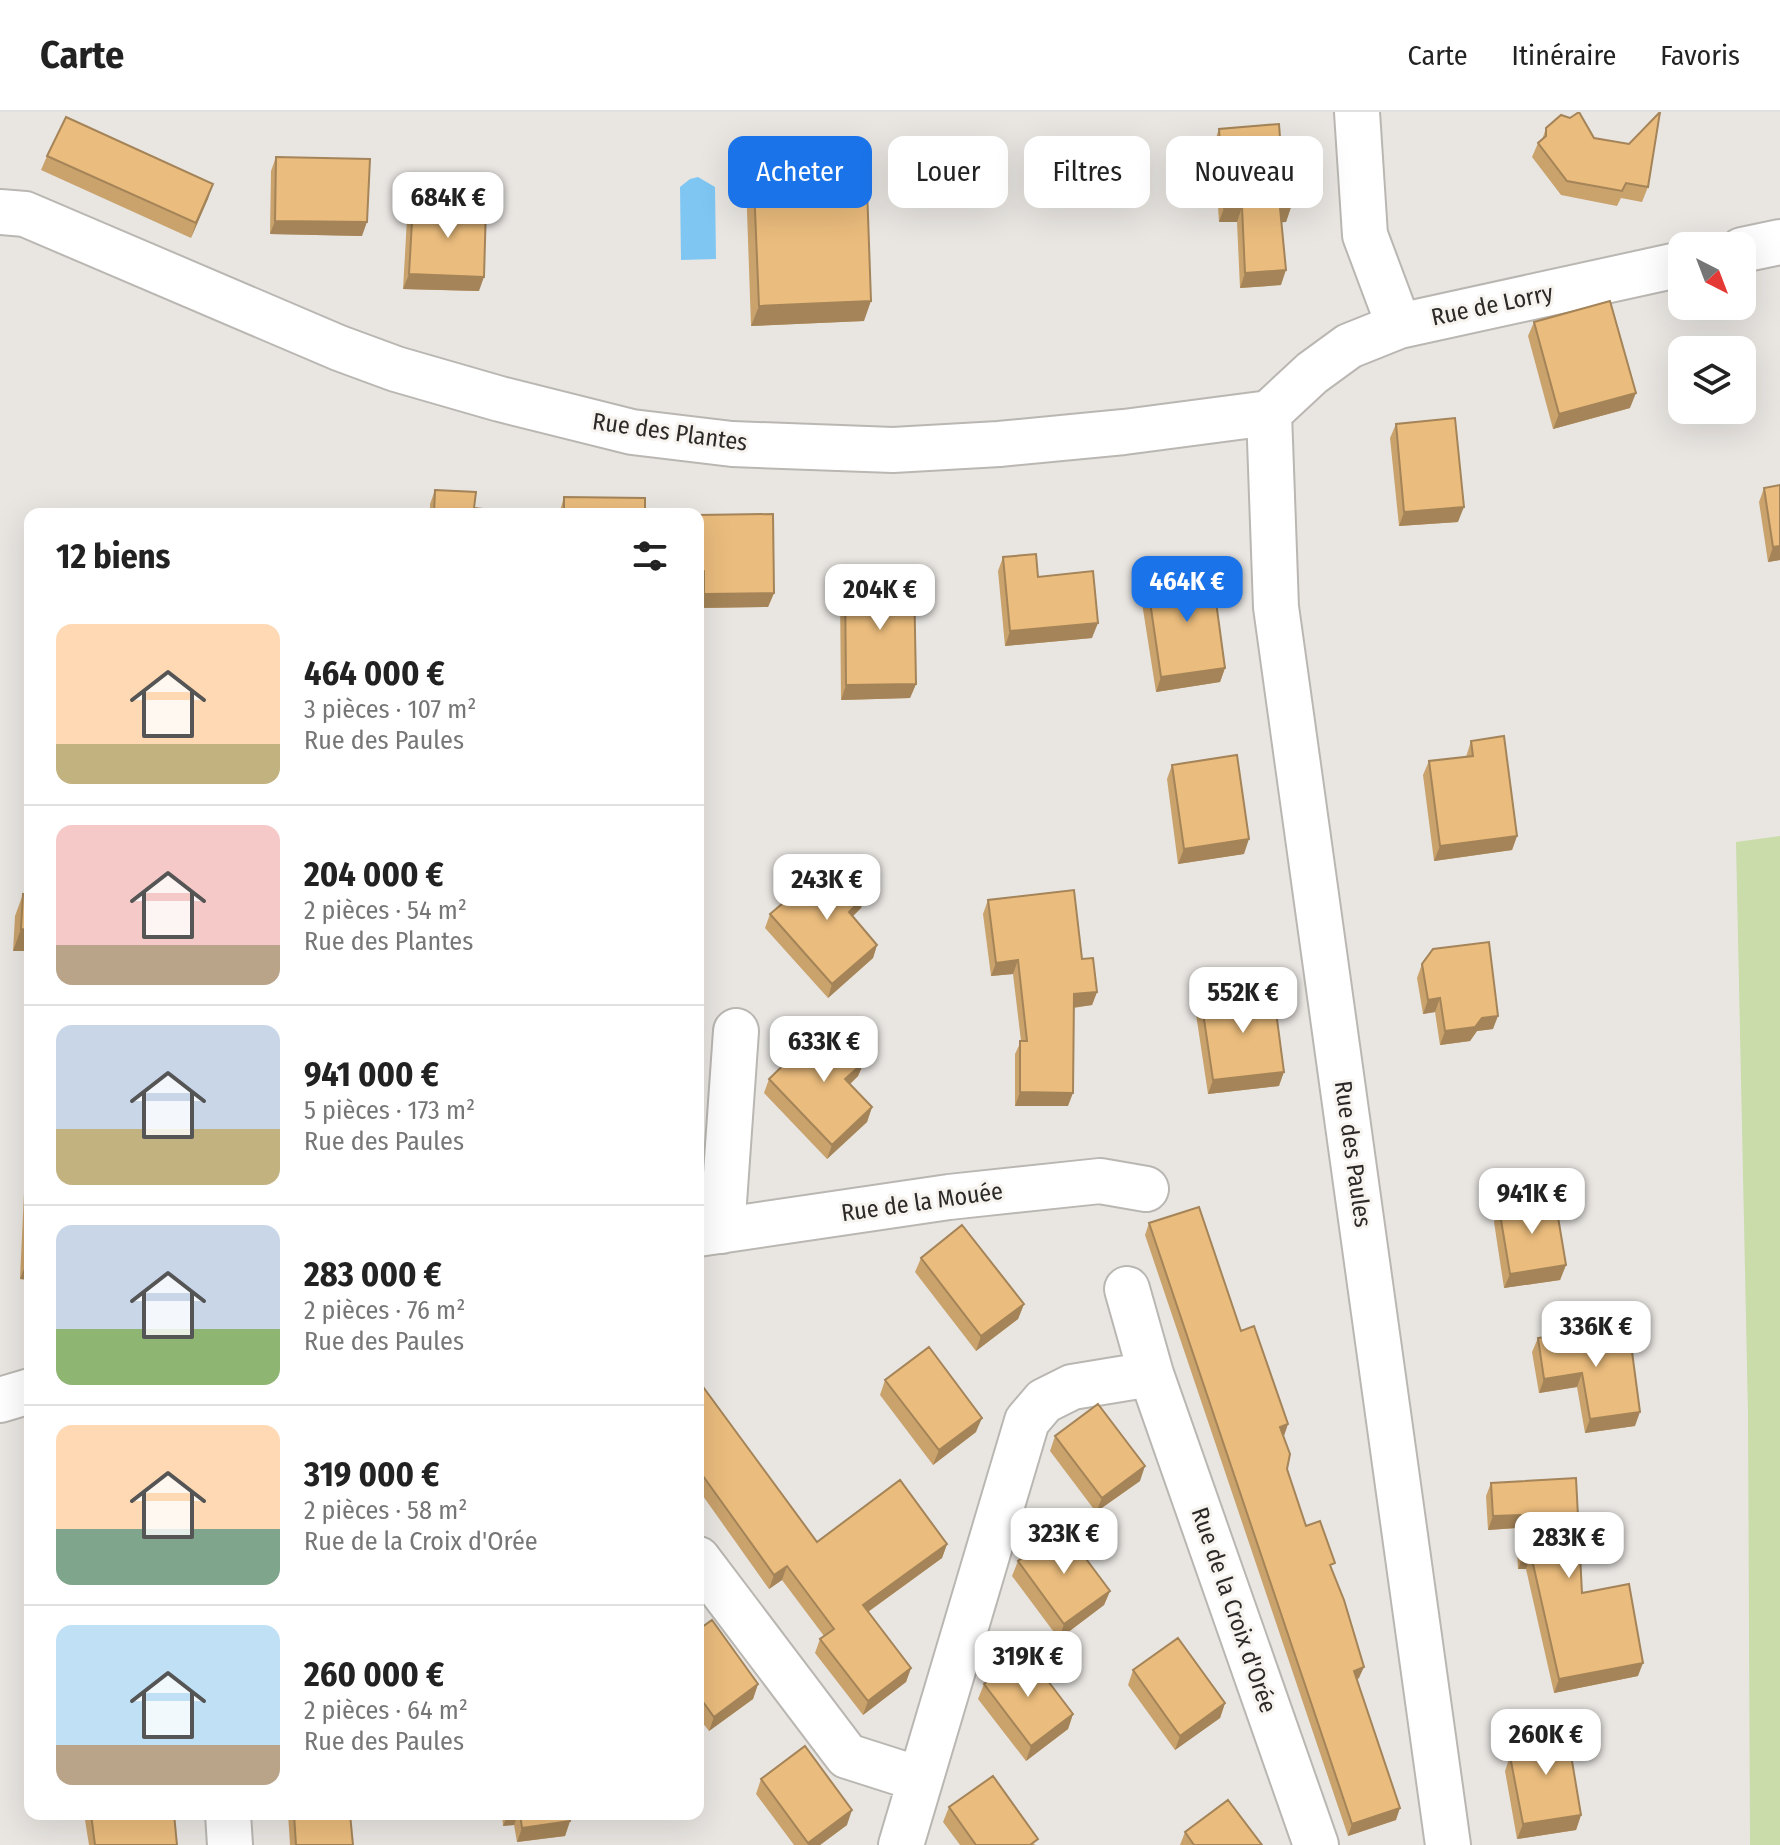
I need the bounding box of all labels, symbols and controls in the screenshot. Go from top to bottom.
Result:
text: Carte [40,32,124,78]
text: Carte [1408,39,1468,72]
text: Itinéraire [1512,39,1616,72]
text: Favoris [1660,39,1740,72]
chip: Acheter [728,136,872,208]
chip: Louer [888,136,1008,208]
chip: Filtres [1024,136,1150,208]
chip: Nouveau [1166,136,1323,208]
pin: 684K € [383,172,513,240]
text: 684K € [410,182,486,213]
north arrow [1668,232,1756,320]
map controls [1668,232,1756,424]
street label: Rue de Lorry [1429,278,1556,332]
button: layers [1668,336,1756,424]
street label: Rue des Plantes [591,407,749,457]
icon: filters [628,534,672,578]
text: 12 biens [56,536,170,577]
pin: 464K € [1122,556,1252,624]
pin: 204K € [815,564,945,632]
text: 464K € [1150,566,1224,597]
text: 204K € [843,574,917,605]
text: 464 000 € [304,653,445,694]
icon: home [120,656,216,752]
text: 3 pièces · 107 m² [304,694,477,725]
text: Rue des Paules [304,725,464,756]
text: 204 000 € [304,854,444,895]
pin: 243K € [762,854,892,922]
icon: home [120,857,216,953]
text: 243K € [791,864,863,895]
text: 2 pièces · 54 m² [304,895,467,926]
text: Rue des Plantes [304,926,473,957]
pin: 552K € [1178,967,1308,1035]
text: 552K € [1207,977,1279,1008]
pin: 633K € [759,1016,889,1084]
text: 633K € [788,1026,860,1057]
text: 941 000 € [304,1054,439,1095]
icon: home [120,1057,216,1153]
street label: Rue des Paules [1329,1079,1377,1229]
text: 5 pièces · 173 m² [304,1095,475,1126]
text: Rue des Paules [304,1126,464,1157]
pin: 941K € [1467,1168,1597,1236]
street label: Rue de la Mouée [839,1177,1005,1227]
text: 941K € [1497,1178,1567,1209]
text: 283 000 € [304,1254,442,1295]
icon: home [120,1257,216,1353]
text: 2 pièces · 76 m² [304,1295,465,1326]
pin: 336K € [1531,1301,1661,1369]
text: 336K € [1560,1311,1632,1342]
text: Rue des Paules [304,1326,464,1357]
text: 319 000 € [304,1454,439,1495]
icon: home [120,1457,216,1553]
text: 2 pièces · 58 m² [304,1495,467,1526]
street label: Rue de la Croix d'Orée [1186,1503,1282,1717]
pin: 323K € [999,1508,1129,1576]
pin: 283K € [1504,1512,1634,1580]
text: 323K € [1029,1518,1099,1549]
text: 283K € [1533,1522,1605,1553]
text: Rue de la Croix d'Orée [304,1526,538,1557]
pin: 319K € [963,1631,1093,1699]
text: 319K € [993,1641,1063,1672]
text: 260 000 € [304,1654,444,1695]
icon: home [120,1657,216,1753]
text: 2 pièces · 64 m² [304,1695,468,1726]
pin: 260K € [1481,1709,1611,1777]
text: 260K € [1509,1719,1583,1750]
text: Rue des Paules [304,1726,464,1757]

